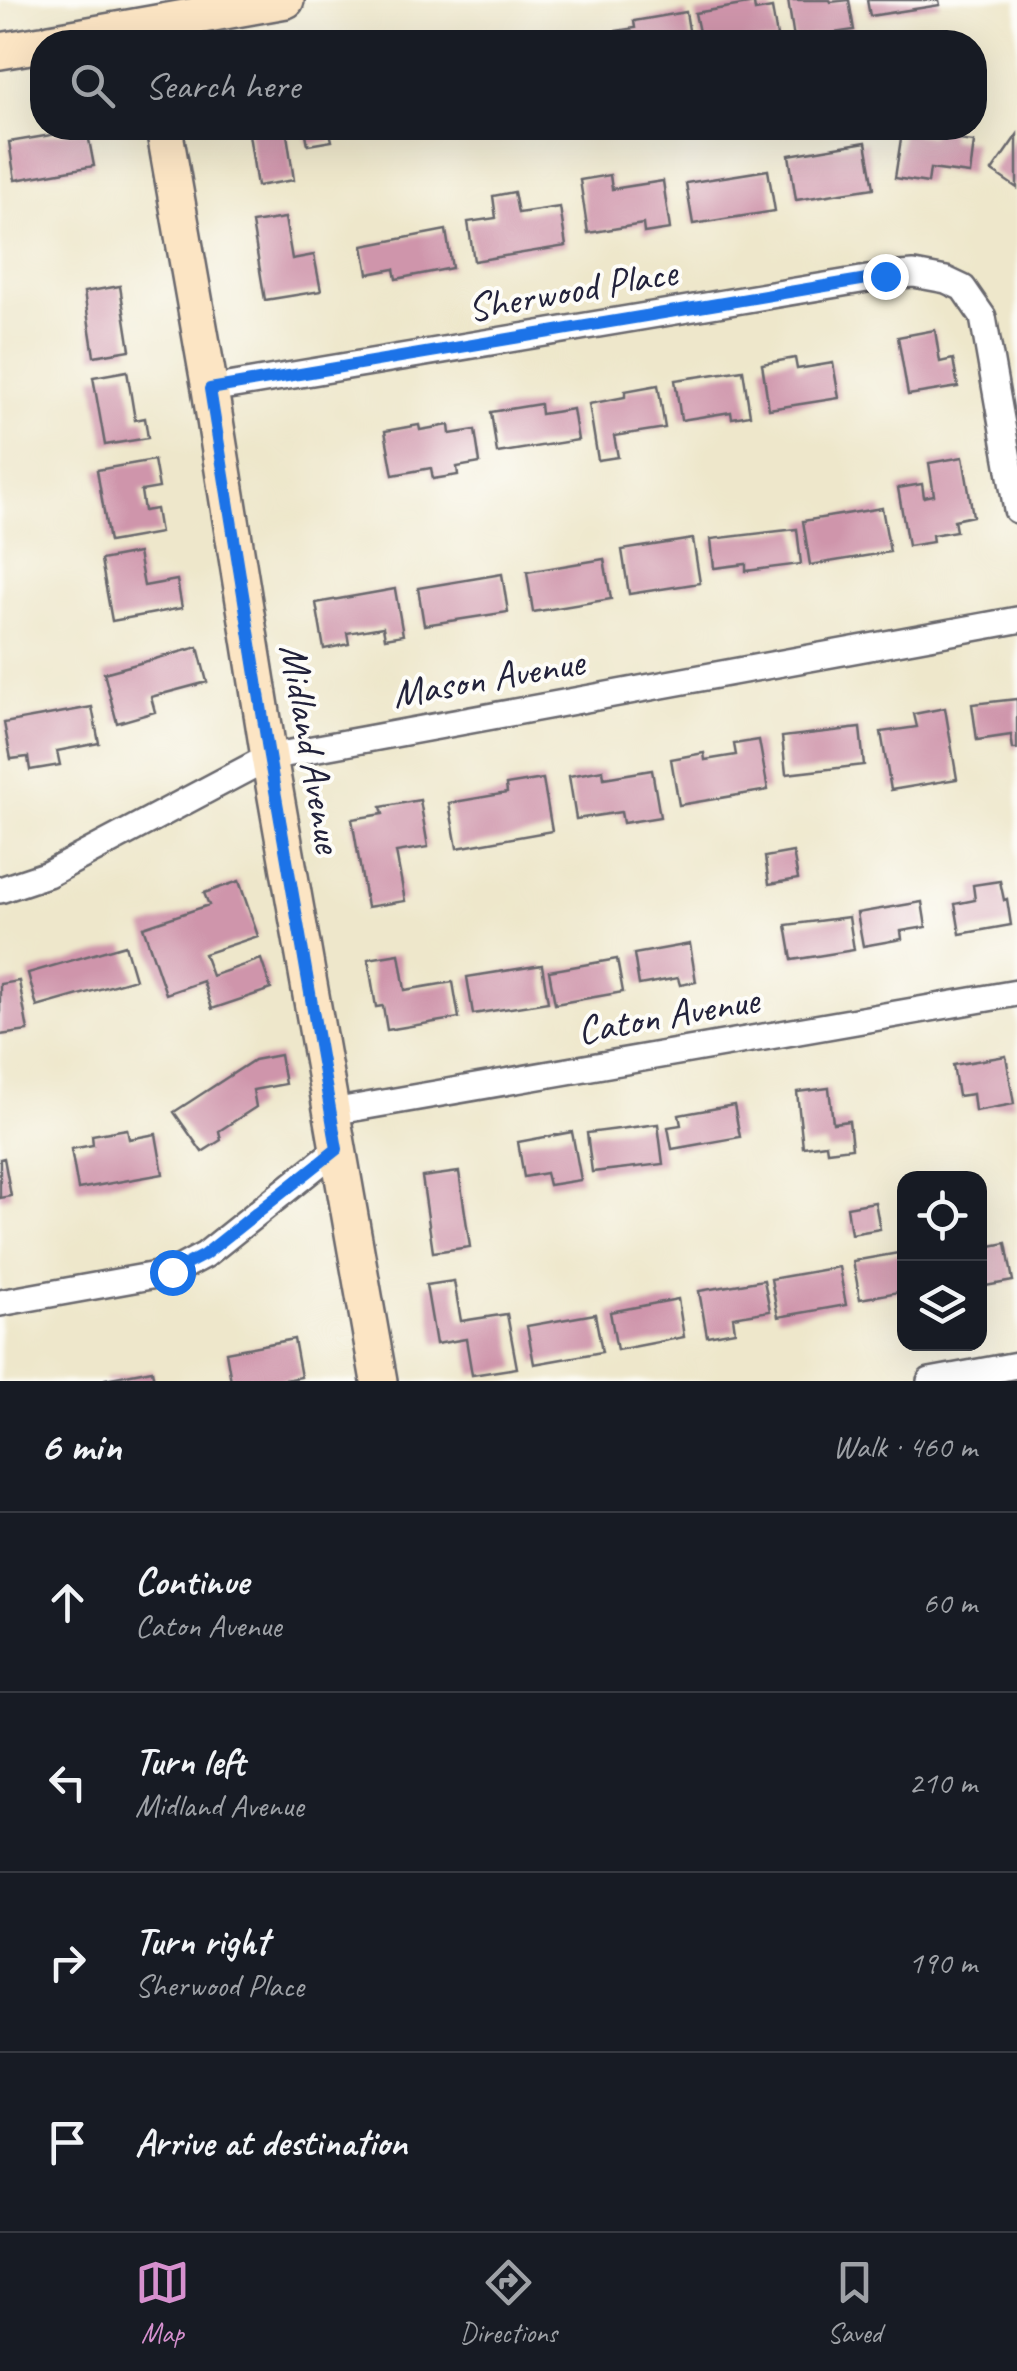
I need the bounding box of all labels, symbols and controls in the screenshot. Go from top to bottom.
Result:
search box [30,30,987,140]
icon: search [65,58,120,113]
text: Search here [145,62,300,109]
street label: Sherwood Place [464,247,683,333]
route end [863,254,909,300]
street label: Mason Avenue [388,636,591,719]
street label: Midland Avenue [268,640,354,859]
street label: Caton Avenue [573,974,765,1056]
map controls [897,1171,987,1351]
button: locate [897,1171,987,1261]
route start [150,1250,196,1296]
button: layers [897,1261,987,1351]
text: 6 min [40,1420,121,1473]
text: Walk · 460 m [833,1426,977,1467]
text: Continue [135,1558,249,1605]
icon: ahead [40,1575,95,1630]
text: 60 m [923,1582,977,1623]
text: Caton Avenue [135,1605,282,1646]
text: Turn left [135,1738,245,1785]
icon: left [40,1755,95,1810]
text: 210 m [908,1762,977,1803]
text: Midland Avenue [135,1785,304,1826]
text: Turn right [135,1918,269,1965]
icon: right [40,1935,95,1990]
text: 190 m [908,1942,977,1983]
text: Sherwood Place [135,1965,304,2006]
icon: arrive [40,2115,95,2170]
text: Arrive at destination [135,2119,407,2166]
tab: Map [135,2255,190,2350]
tab: Directions [460,2255,557,2350]
tab: Saved [827,2255,882,2350]

